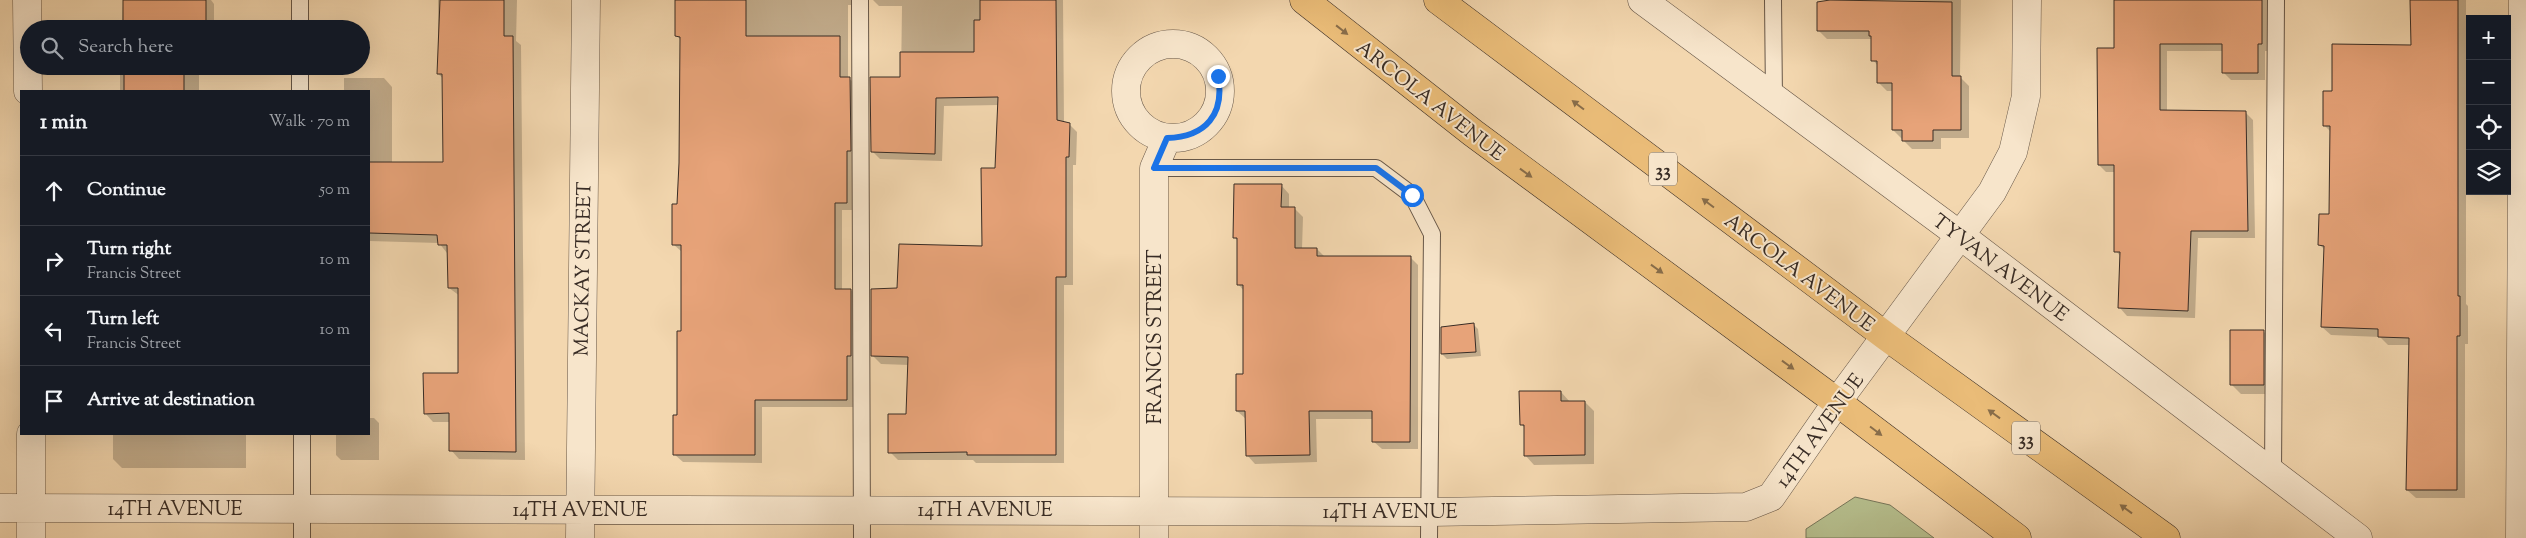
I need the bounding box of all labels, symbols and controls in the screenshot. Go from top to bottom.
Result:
map controls [2466,15,2511,195]
button: + [2466,15,2511,60]
search box [20,20,370,75]
one-way arrow [1335,25,1348,36]
icon: search [38,34,66,62]
text: Search here [78,34,173,61]
street label: ARCOLA AVENUE [1349,35,1510,169]
button: − [2466,60,2511,105]
route end [1207,65,1230,88]
one-way arrow [1571,100,1585,110]
button: locate [2466,105,2511,150]
text: 1 min [40,108,87,138]
text: Walk · 70 m [269,111,350,134]
button: layers [2466,150,2511,195]
road number: 33 [1649,152,1677,185]
one-way arrow [1519,168,1533,178]
icon: ahead [40,177,68,205]
text: Continue [87,177,166,204]
text: 50 m [319,179,350,202]
street label: MACKAY STREET [568,181,601,357]
route start [1401,184,1424,207]
one-way arrow [1701,198,1715,208]
street label: ARCOLA AVENUE [1717,208,1880,340]
street label: TYVAN AVENUE [1925,208,2074,330]
text: Turn right [87,236,171,263]
icon: right [40,247,68,275]
text: 10 m [320,249,350,272]
street label: FRANCIS STREET [1142,249,1171,425]
text: Francis Street [87,263,181,286]
one-way arrow [1650,264,1664,274]
text: Turn left [87,306,159,333]
icon: left [40,317,68,345]
text: 10 m [320,319,350,342]
text: Francis Street [87,333,181,356]
one-way arrow [1781,360,1794,371]
street label: 14TH AVENUE [1770,368,1873,495]
icon: arrive [40,387,68,415]
text: Arrive at destination [87,387,255,414]
one-way arrow [1988,409,2001,420]
road number: 33 [2012,422,2040,454]
one-way arrow [1869,426,1882,437]
street label: 14TH AVENUE [107,496,243,525]
street label: 14TH AVENUE [512,497,648,526]
street label: 14TH AVENUE [917,497,1053,526]
street label: 14TH AVENUE [1322,499,1458,528]
one-way arrow [2120,504,2133,515]

